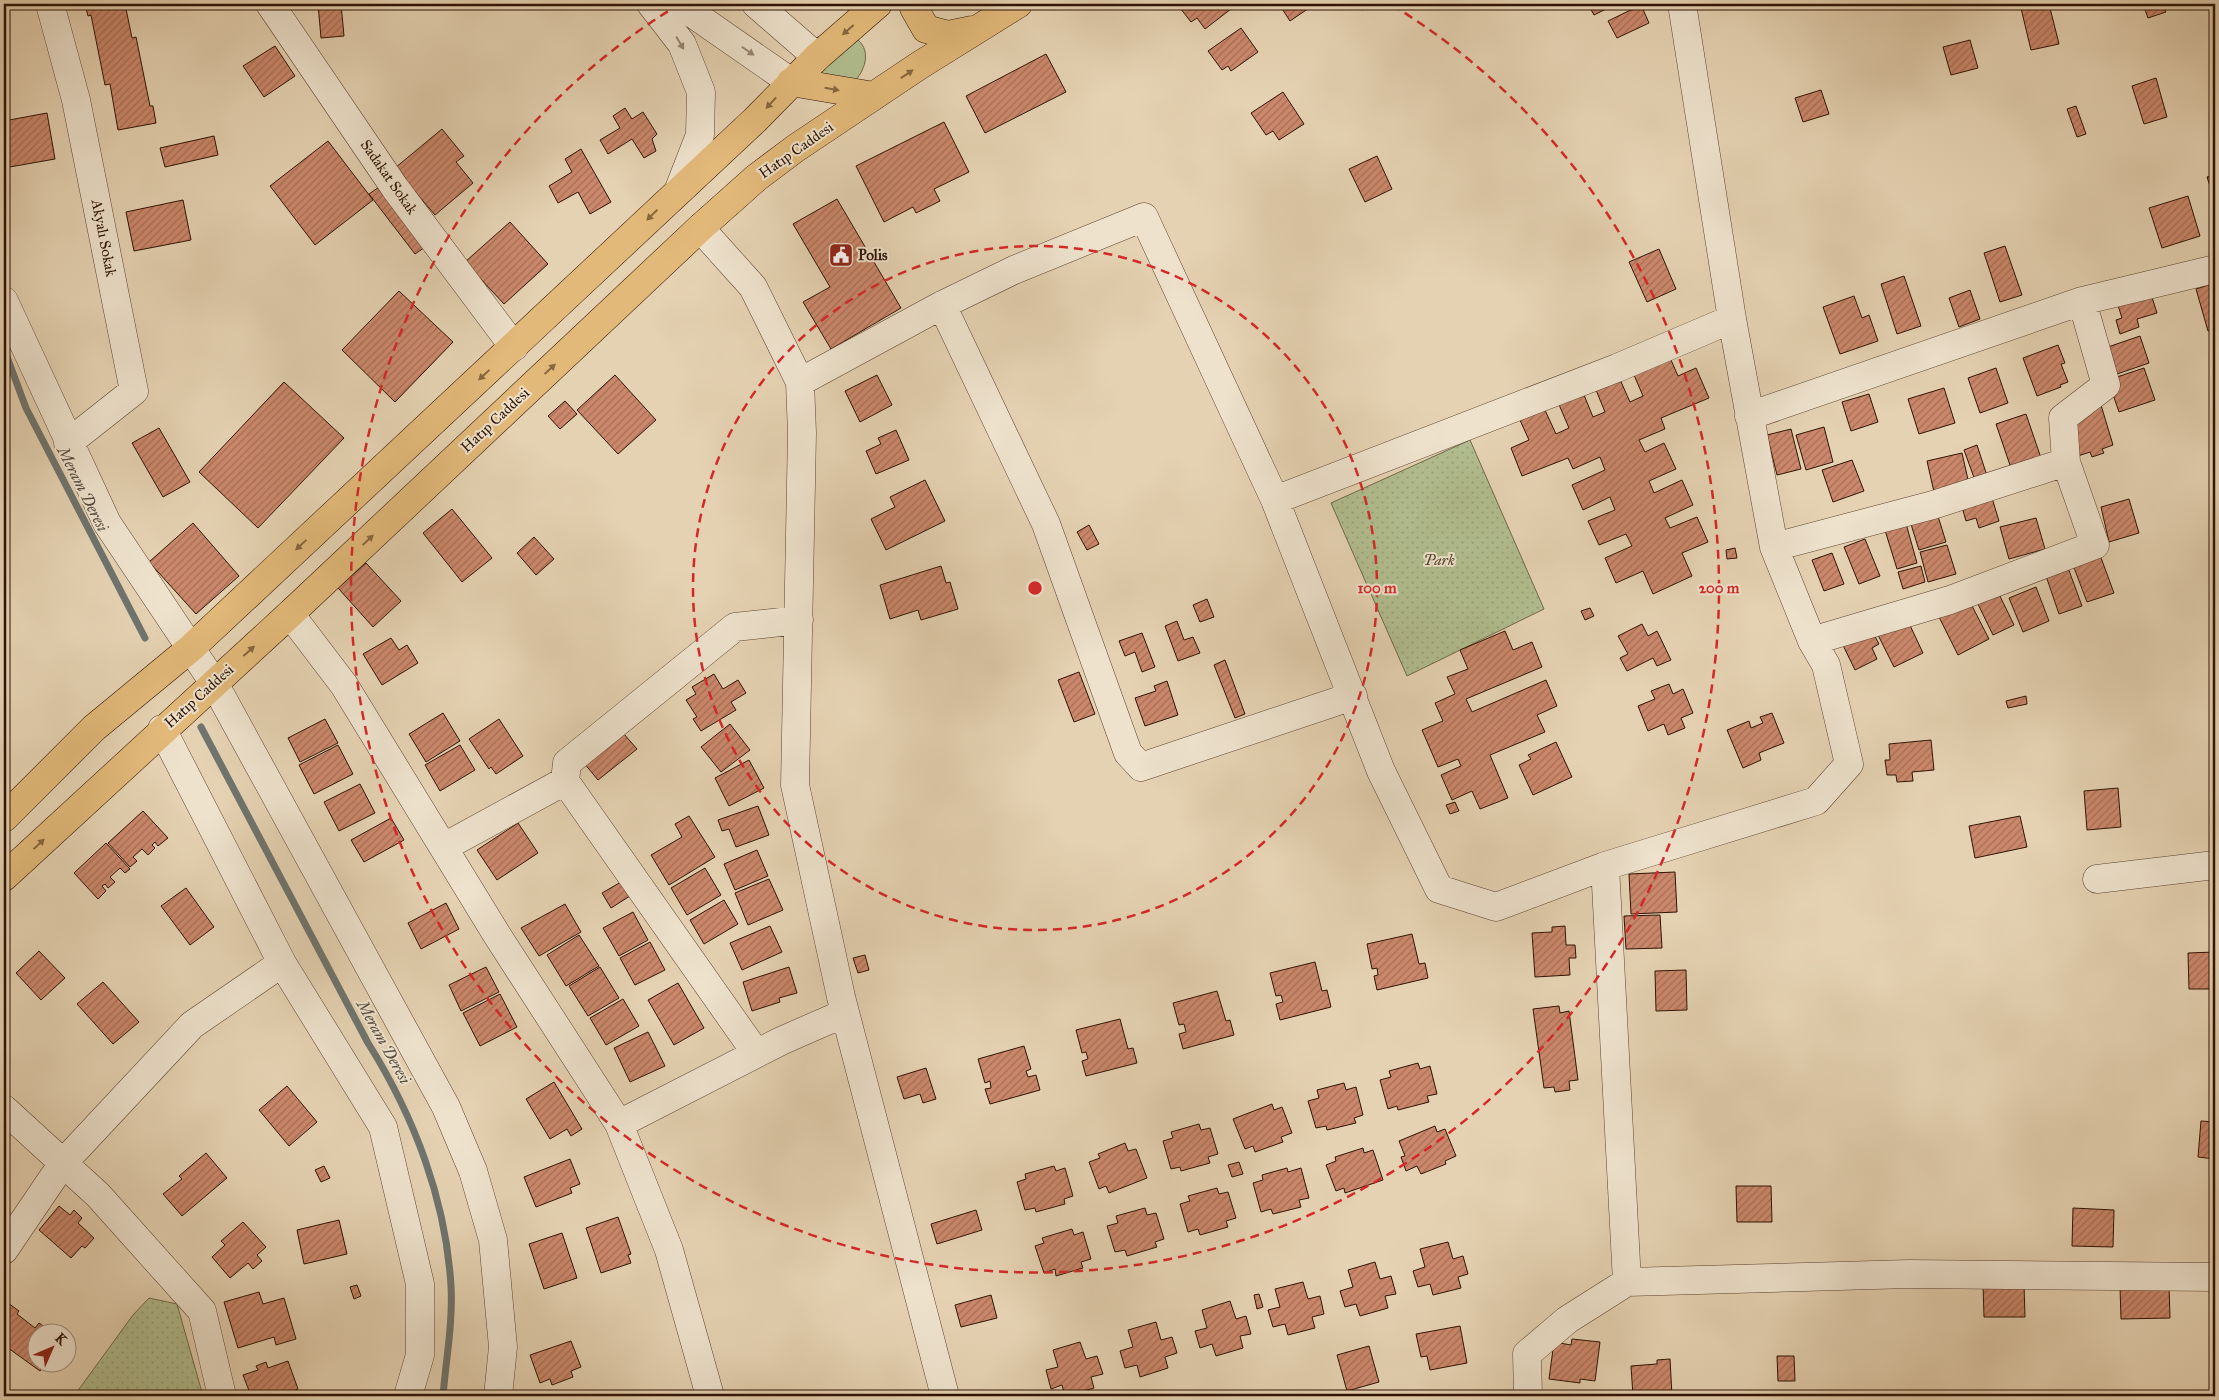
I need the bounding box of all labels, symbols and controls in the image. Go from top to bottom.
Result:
one-way arrow [842,24,854,36]
one-way arrow [676,36,685,49]
one-way arrow [742,46,755,56]
one-way arrow [900,69,914,78]
one-way arrow [825,85,841,93]
one-way arrow [765,97,777,109]
street label: Hatıp Caddesi [755,118,837,182]
street label: Sadakat Sokak [357,136,421,218]
street label: Akyalı Sokak [88,197,120,278]
one-way arrow [646,209,658,221]
public building icon: Polis [828,242,854,268]
place label: Polis [858,246,888,264]
one-way arrow [543,363,555,375]
one-way arrow [478,369,490,381]
street label: Hatıp Caddesi [457,384,533,456]
water label: Meram Deresi [52,441,113,535]
one-way arrow [361,534,373,546]
one-way arrow [295,539,307,551]
park label: Park [1423,551,1455,569]
centre of rings [1026,579,1044,597]
text: 100 m [1357,579,1397,597]
text: 200 m [1699,579,1740,597]
one-way arrow [242,645,254,657]
street label: Hatıp Caddesi [161,660,237,732]
one-way arrow [33,838,45,850]
water label: Meram Deresi [352,995,415,1088]
north arrow [28,1322,78,1372]
text: K [51,1330,71,1349]

